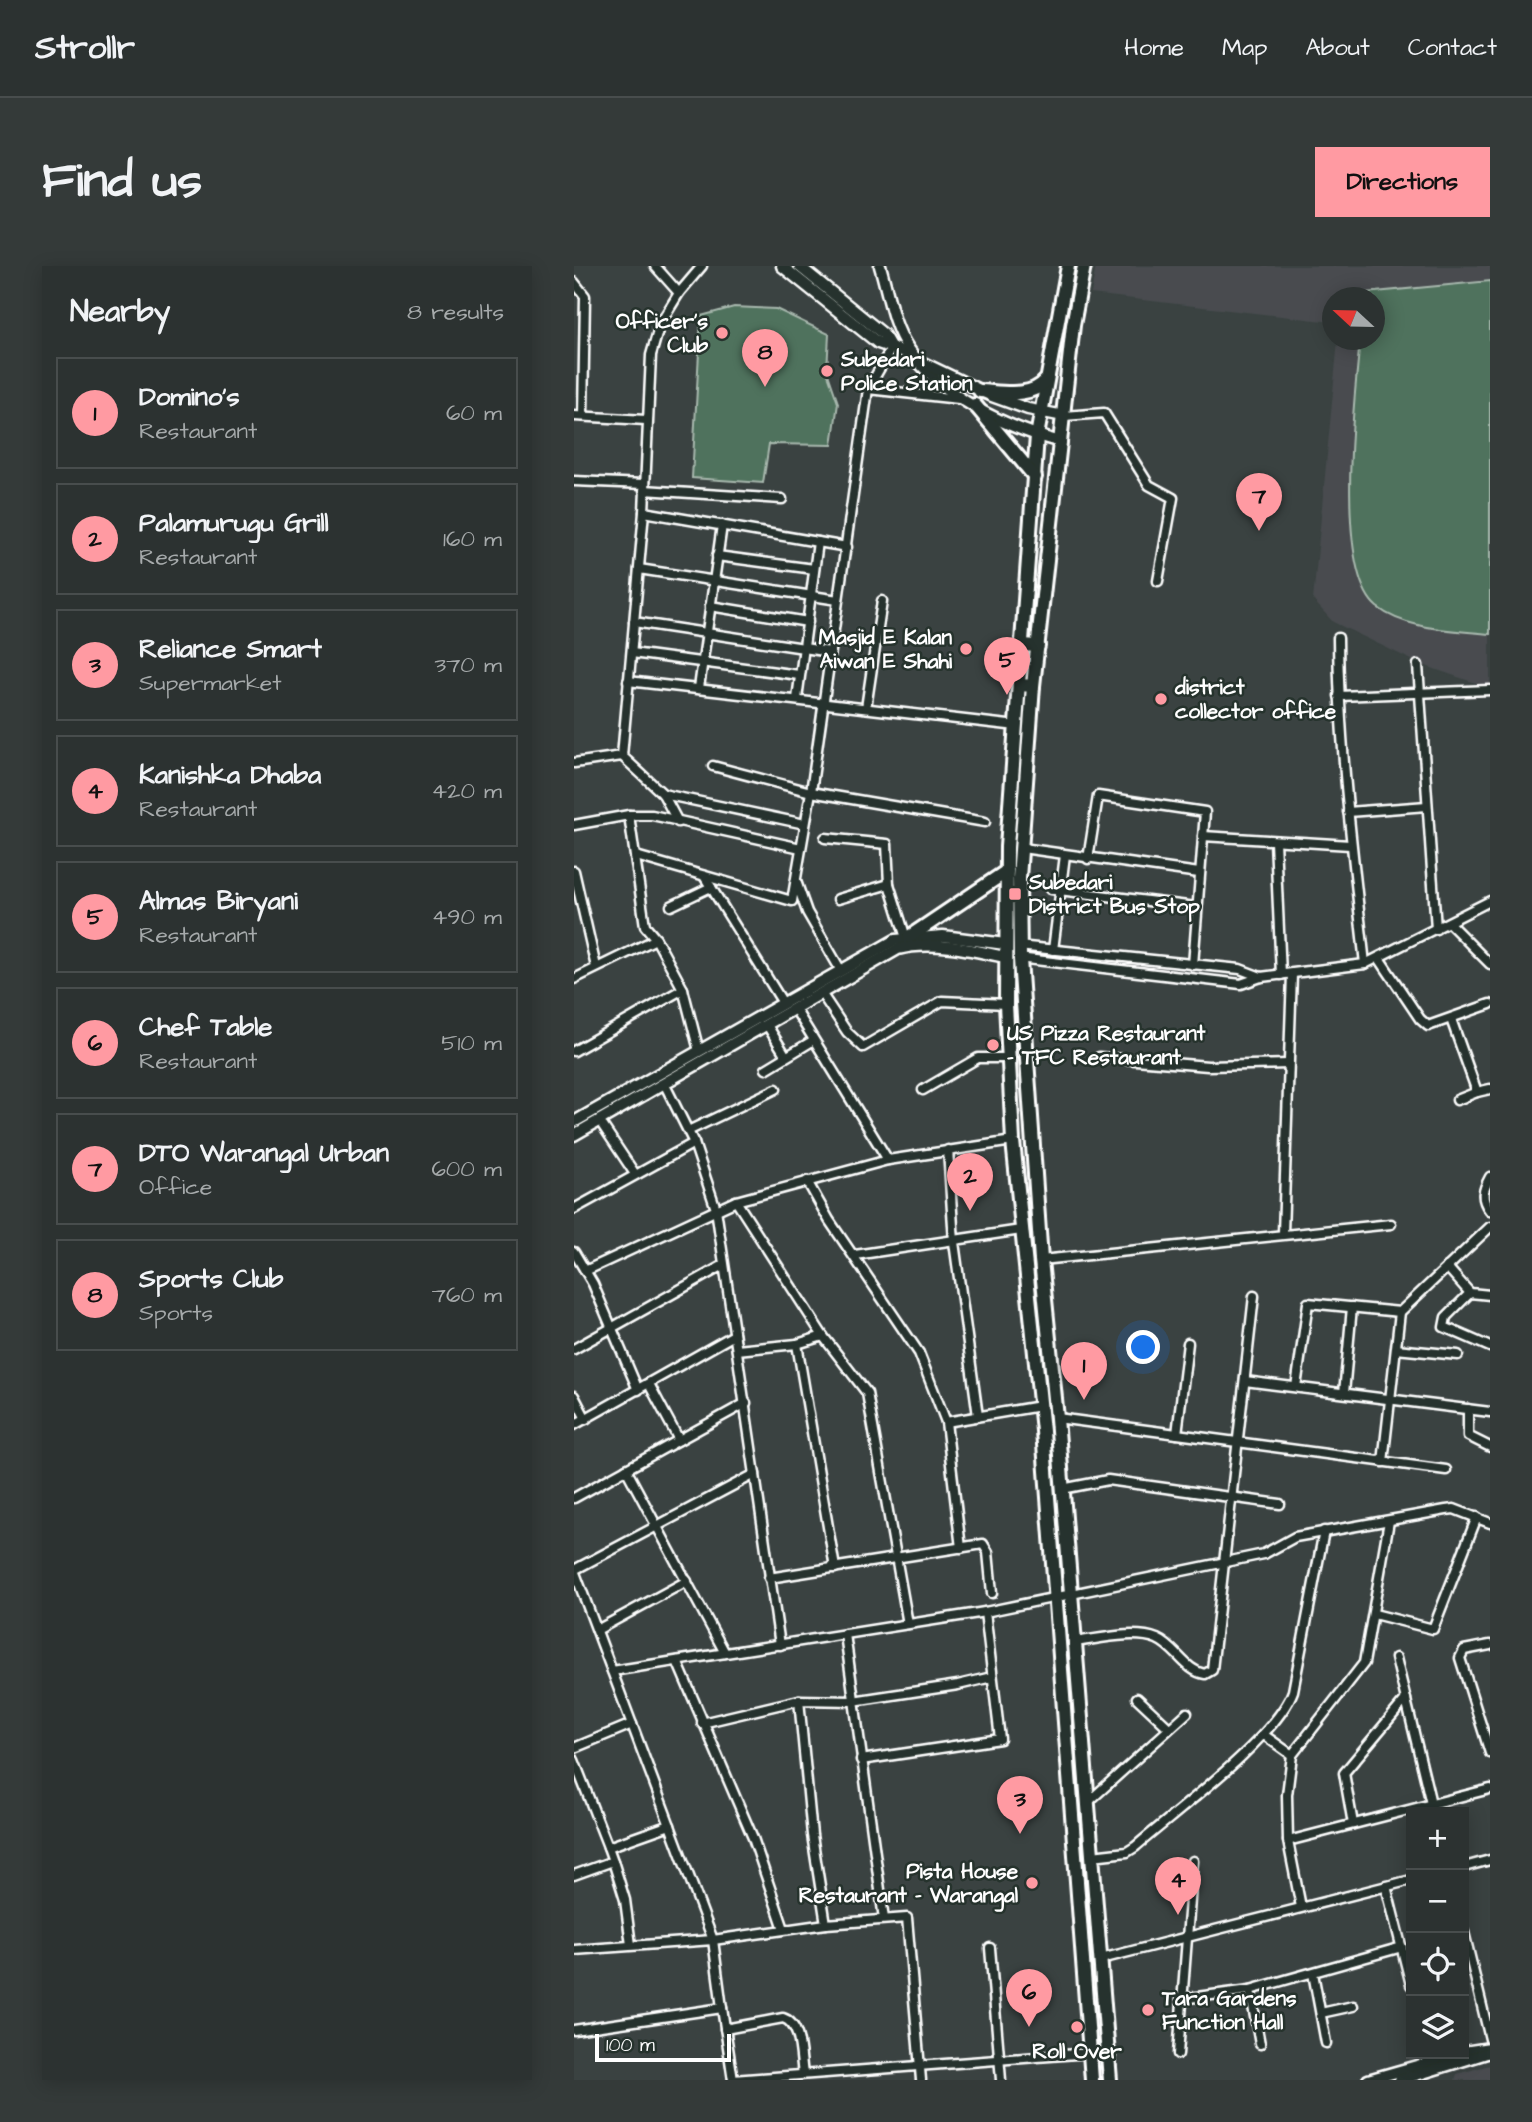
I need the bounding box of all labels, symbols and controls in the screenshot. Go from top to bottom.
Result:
text: Strollr [35,25,135,71]
text: Home [1124,31,1184,65]
text: Map [1222,31,1267,65]
text: About [1305,31,1370,65]
text: Contact [1408,31,1497,65]
button: Directions [1315,147,1490,217]
text: Find us [42,148,202,216]
north arrow [1322,287,1385,350]
text: Nearby [70,291,170,333]
text: 8 results [407,296,504,328]
place label: Officer's Club [616,307,708,360]
marker: Officer's Club [714,325,730,341]
pin: 8 [742,329,788,387]
place label: Subedari Police Station [840,345,973,398]
marker: Subedari Police Station [819,363,835,379]
text: Domino's [139,379,240,415]
text: 1 [94,397,96,429]
text: 60 m [446,397,502,429]
text: Restaurant [139,415,257,447]
pin: 7 [1236,473,1282,531]
text: Palamurugu Grill [139,505,329,541]
text: 2 [88,523,102,555]
text: 160 m [443,523,502,555]
text: Restaurant [139,541,257,573]
place label: Masjid E Kalan Aiwan E Shahi [819,623,953,676]
text: Reliance Smart [139,631,322,667]
pin: 5 [984,637,1030,695]
marker: Masjid E Kalan Aiwan E Shahi [958,641,974,657]
text: 3 [89,649,101,681]
text: 370 m [435,649,502,681]
text: Supermarket [139,667,282,699]
place label: district collector office [1174,673,1337,726]
marker: district collector office [1153,691,1169,707]
text: Kanishka Dhaba [139,757,321,793]
text: 4 [87,775,103,807]
text: 420 m [432,775,502,807]
text: Restaurant [139,793,257,825]
place label: Subedari District Bus Stop [1028,868,1200,922]
text: Almas Biryani [139,883,298,919]
marker: Subedari District Bus Stop [1007,886,1023,902]
text: 5 [87,901,103,933]
text: 490 m [432,901,502,933]
text: Restaurant [139,919,257,951]
text: Chef Table [139,1009,272,1045]
place label: US Pizza Restaurant - TFC Restaurant [1007,1019,1206,1072]
text: 6 [88,1027,102,1059]
text: 510 m [441,1027,502,1059]
marker: US Pizza Restaurant - TFC Restaurant [985,1037,1001,1053]
text: Restaurant [139,1045,257,1077]
text: DTO Warangal Urban [139,1135,389,1171]
text: 7 [88,1153,102,1185]
text: 600 m [431,1153,502,1185]
pin: 2 [947,1153,993,1211]
text: Office [139,1171,212,1203]
text: Sports Club [139,1261,283,1297]
text: 8 [88,1279,102,1311]
text: 760 m [432,1279,502,1311]
text: Sports [139,1297,213,1329]
your location [1126,1330,1160,1364]
pin: 1 [1061,1342,1107,1400]
pin: 3 [997,1776,1043,1834]
map controls [1406,1807,1469,2059]
button: + [1406,1807,1469,1870]
place label: Pista House Restaurant - Warangal [799,1857,1019,1912]
pin: 4 [1155,1857,1201,1915]
button: − [1406,1870,1469,1933]
marker: Pista House Restaurant - Warangal [1024,1875,1040,1891]
button: locate [1406,1933,1469,1996]
pin: 6 [1006,1969,1052,2027]
place label: Tara Gardens Function Hall [1161,1984,1297,2037]
button: layers [1406,1996,1469,2059]
marker: Tara Gardens Function Hall [1140,2002,1156,2018]
marker: Roll Over [1069,2019,1085,2035]
scale bar [595,2031,732,2063]
text: 100 m [606,2032,655,2059]
place label: Roll Over [1032,2037,1122,2066]

